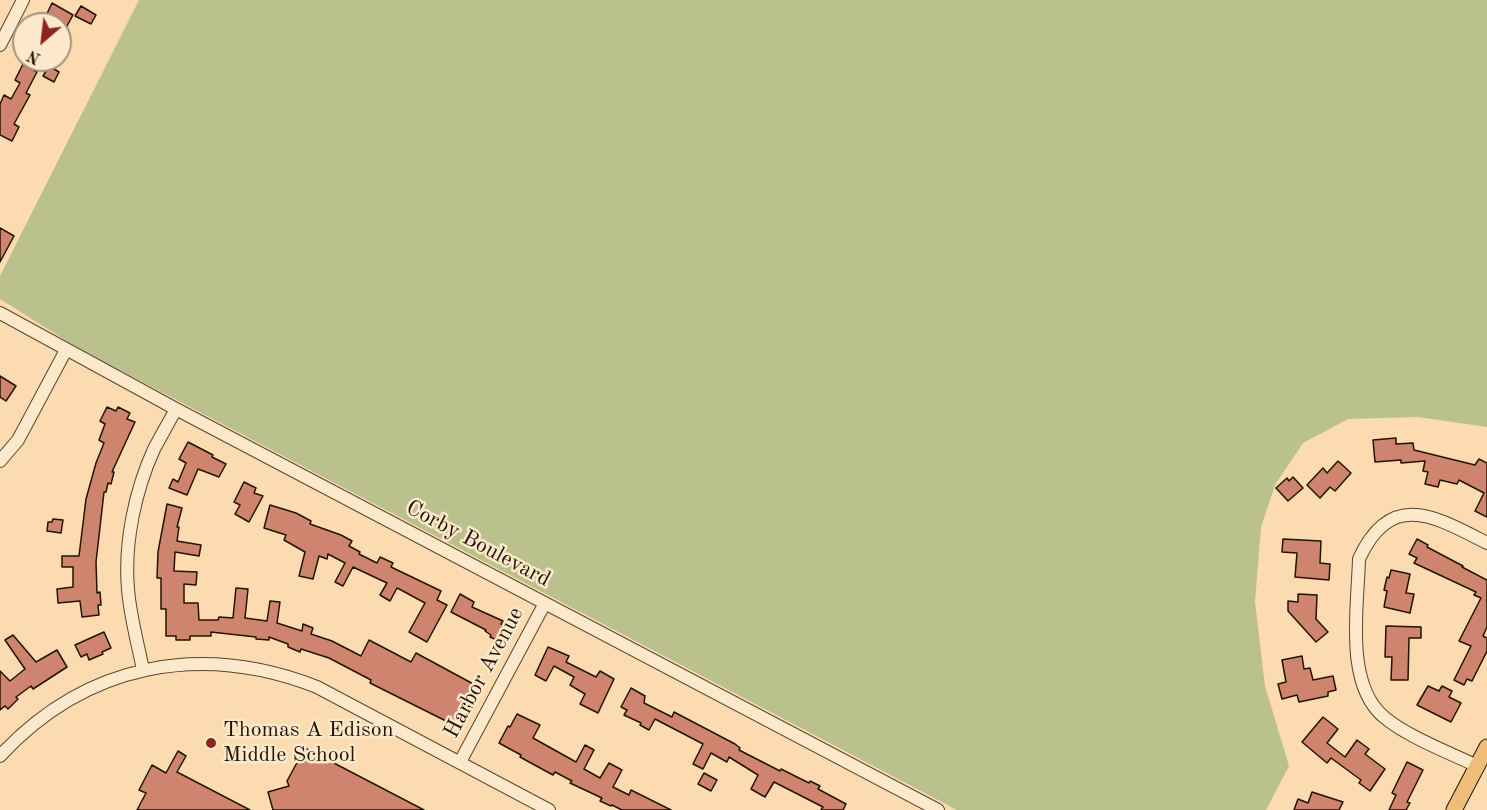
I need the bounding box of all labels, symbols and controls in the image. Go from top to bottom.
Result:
north arrow [12,12,72,72]
text: N [25,46,44,66]
street label: Corby Boulevard [401,495,555,593]
street label: Harbor Avenue [438,603,530,743]
place label: Thomas A Edison Middle School [223,717,394,768]
marker: Thomas A Edison Middle School [204,736,218,750]

